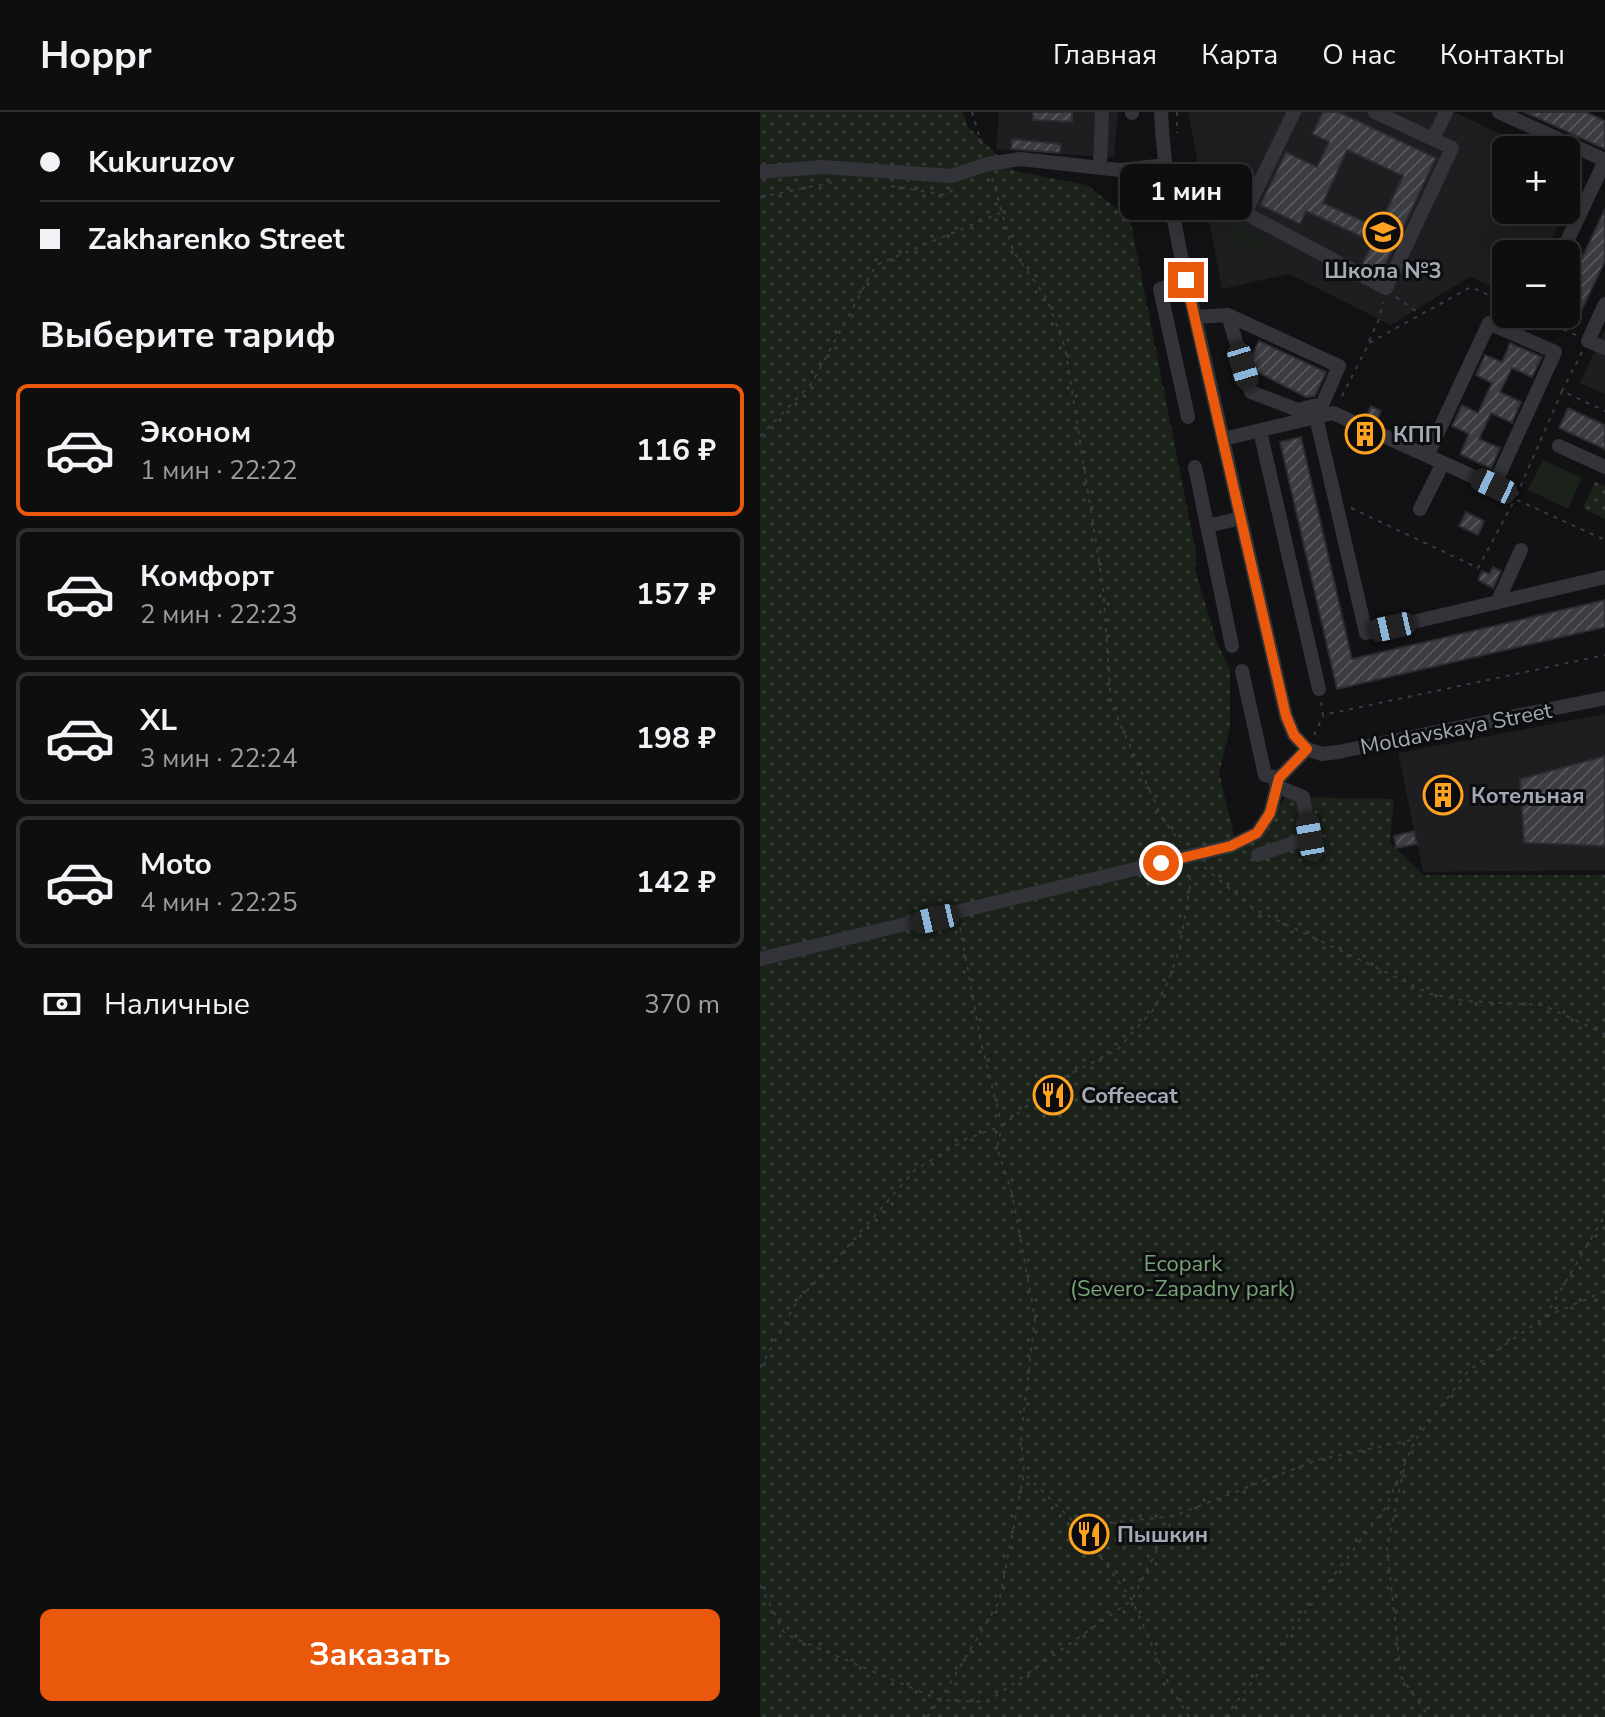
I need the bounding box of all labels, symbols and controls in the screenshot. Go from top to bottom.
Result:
text: Hoppr [40,30,152,81]
text: Главная [1053,36,1157,74]
text: Карта [1201,36,1278,74]
text: О нас [1322,36,1396,74]
text: Контакты [1440,36,1565,74]
map controls [1492,136,1580,328]
button: + [1492,136,1580,224]
text: Kukuruzov [88,142,234,183]
callout: 1 мин [1120,164,1252,220]
text: 1 мин [1150,174,1222,209]
school or university icon: Школа №3 [1362,211,1404,253]
text: Zakharenko Street [88,219,345,260]
button: − [1492,240,1580,328]
place label: Школа №3 [1324,256,1442,286]
route end [1168,262,1204,298]
text: Выберите тариф [40,311,336,360]
car [1225,340,1261,392]
text: Эконом [140,412,251,453]
building icon: КПП [1344,413,1386,455]
icon: car [44,414,116,486]
place label: КПП [1393,420,1442,450]
text: 116 ₽ [636,430,716,471]
text: 1 мин · 22:22 [140,453,297,488]
car [1467,465,1521,507]
text: Комфорт [140,556,274,597]
icon: car [44,558,116,630]
text: 157 ₽ [636,574,716,615]
text: 2 мин · 22:23 [140,597,297,632]
car [1366,610,1418,644]
street label: Moldavskaya Street [1358,696,1555,762]
text: XL [140,700,177,741]
icon: car [44,702,116,774]
text: 198 ₽ [636,718,716,759]
text: 3 мин · 22:24 [140,741,297,776]
building icon: Котельная [1422,774,1464,816]
place label: Котельная [1471,781,1585,811]
car [1294,811,1326,863]
text: Moto [140,844,212,885]
route start [1143,845,1179,881]
icon: car [44,846,116,918]
text: 142 ₽ [636,862,716,903]
text: 4 мин · 22:25 [140,885,297,920]
car [909,902,961,936]
icon: cash [40,982,84,1026]
text: Наличные [104,984,250,1025]
text: 370 m [644,987,720,1022]
restaurant icon: Coffeecat [1032,1074,1074,1116]
place label: Coffeecat [1081,1081,1178,1111]
park label: Ecopark (Severo-Zapadny park) [1070,1249,1296,1304]
restaurant icon: Пышкин [1068,1513,1110,1555]
place label: Пышкин [1117,1520,1208,1550]
button: Заказать [40,1609,720,1701]

